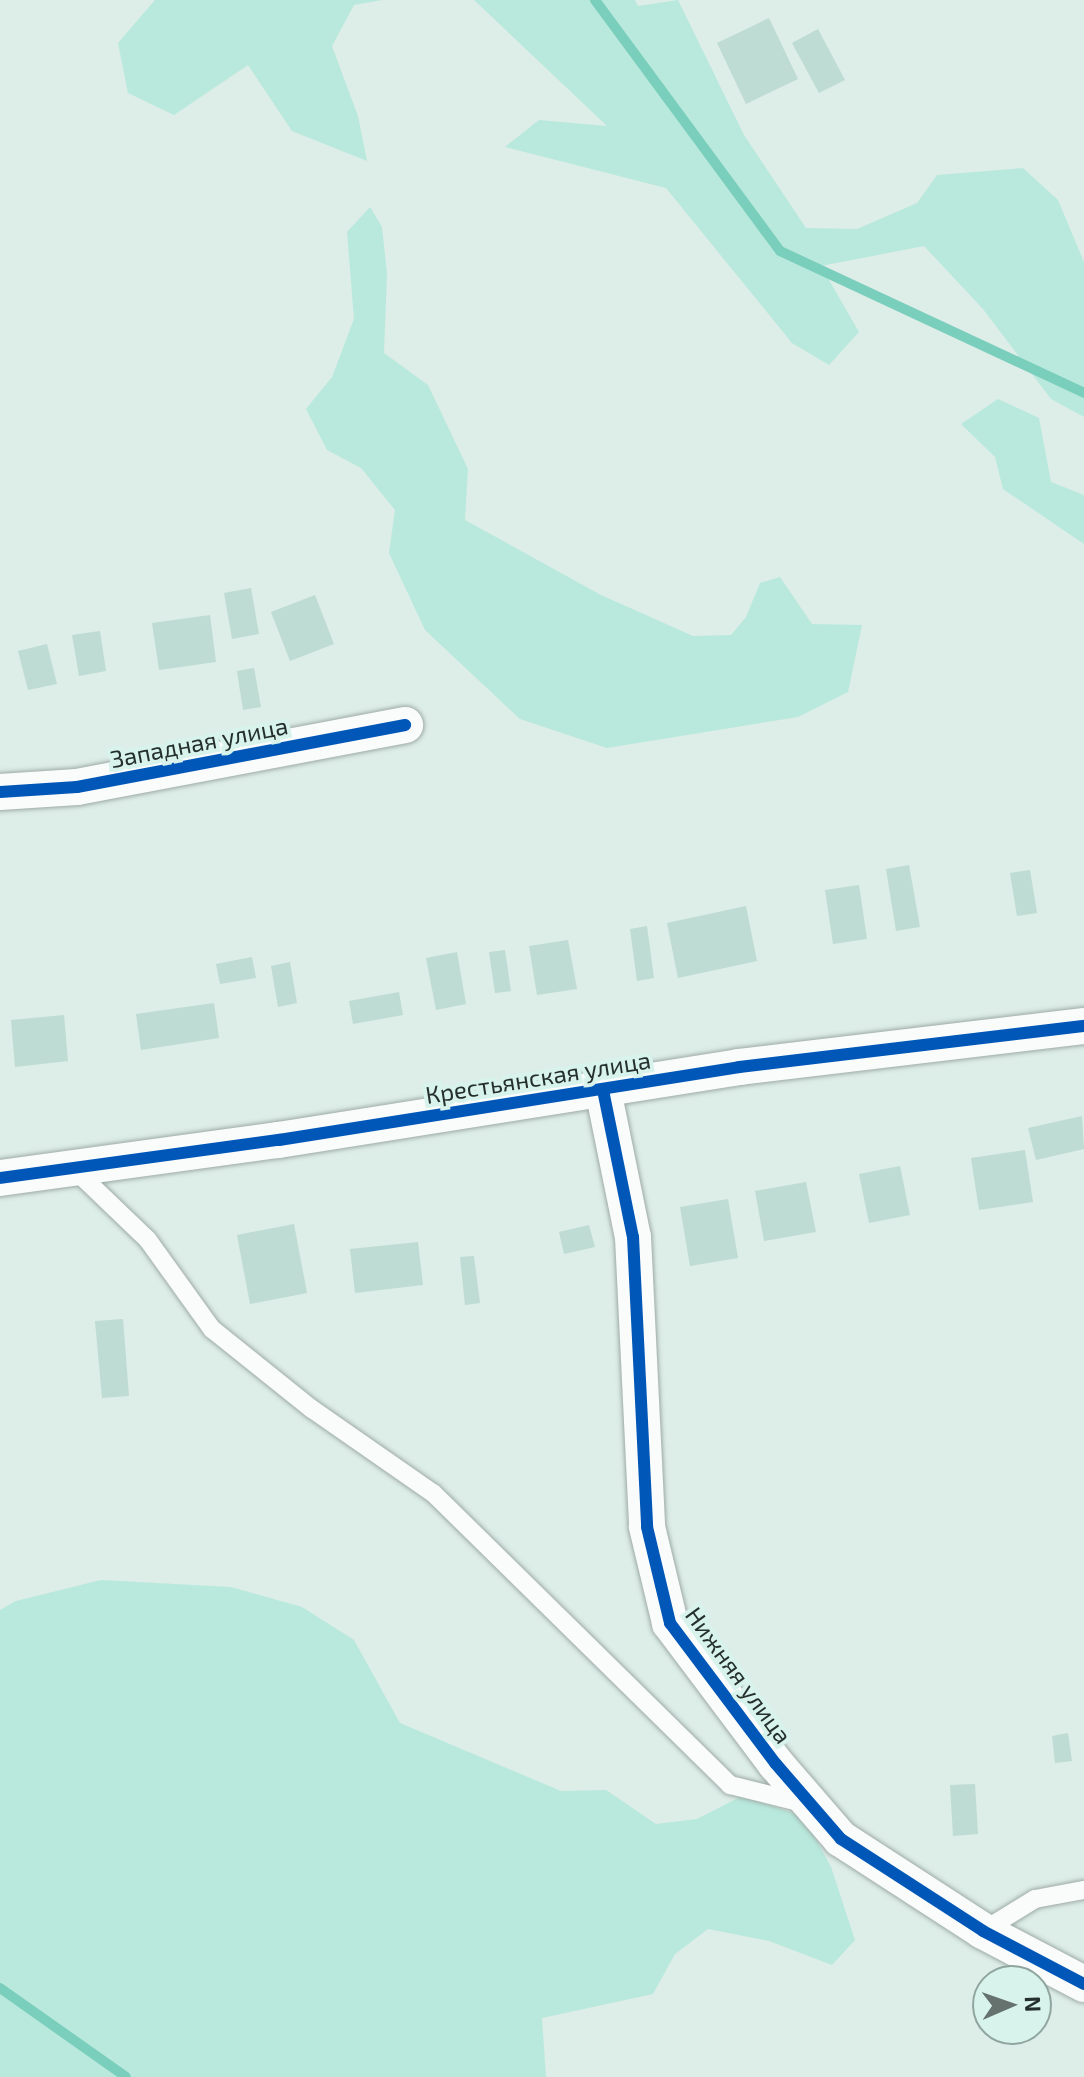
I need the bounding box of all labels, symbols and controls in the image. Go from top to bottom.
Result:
street label: Западная улица [108,711,290,773]
street label: Крестьянская улица [423,1045,653,1109]
street label: Нижняя улица [680,1601,798,1749]
north arrow [972,1965,1052,2045]
text: N [1021,1996,1047,2013]

